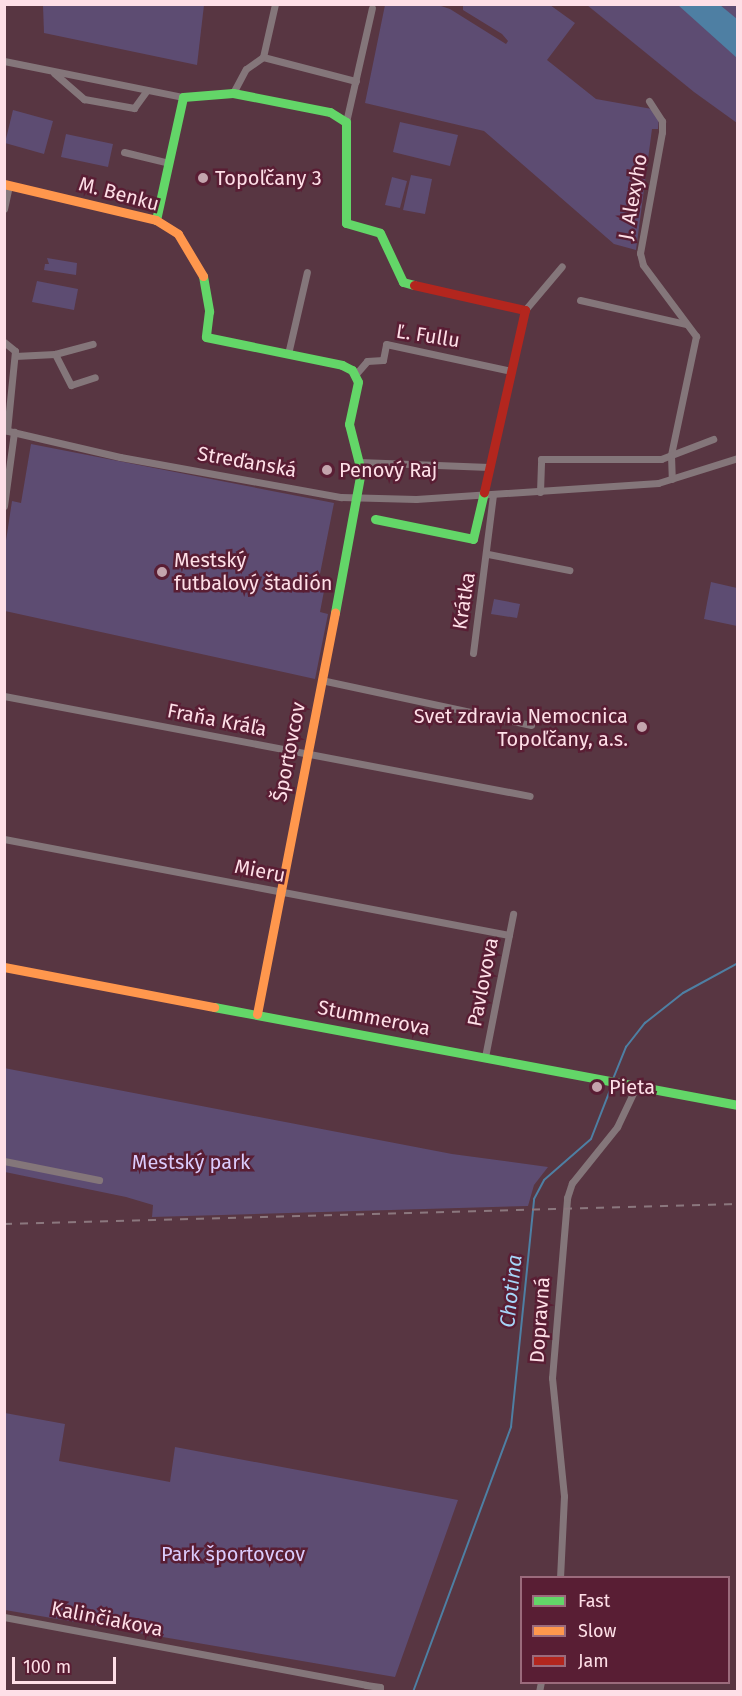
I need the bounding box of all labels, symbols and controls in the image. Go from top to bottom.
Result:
street label: J. Alexyho [614,152,652,242]
place label: Topoľčany 3 [215,166,322,190]
marker: Topoľčany 3 [196,171,210,185]
street label: M. Benku [76,172,162,216]
street label: Ľ. Fullu [394,319,462,353]
street label: Streďanská [196,441,298,483]
place label: Penový Raj [339,458,437,482]
marker: Penový Raj [320,463,334,477]
place label: Mestský futbalový štadión [174,548,333,595]
marker: Mestský futbalový štadión [155,565,169,579]
street label: Krátka [448,571,480,631]
street label: Fraňa Kráľa [165,699,269,741]
street label: Športovcov [268,700,310,804]
place label: Svet zdravia Nemocnica Topoľčany, a.s. [414,704,628,751]
marker: Svet zdravia Nemocnica Topoľčany, a.s. [633,718,651,736]
street label: Mieru [232,854,288,888]
street label: Pavlovova [463,936,503,1028]
street label: Stummerova [316,995,432,1041]
place label: Pieta [609,1075,655,1099]
marker: Pieta [590,1080,604,1094]
park label: Mestský park [132,1150,250,1174]
water label: Chotina [495,1253,527,1329]
street label: Dopravná [525,1276,555,1364]
park label: Park športovcov [161,1542,305,1566]
legend [520,1576,730,1684]
text: Fast [578,1590,610,1612]
street label: Kalinčiakova [49,1596,165,1642]
text: Slow [578,1620,616,1642]
scale bar [15,1645,118,1683]
text: Jam [578,1650,609,1672]
text: 100 m [23,1656,71,1678]

